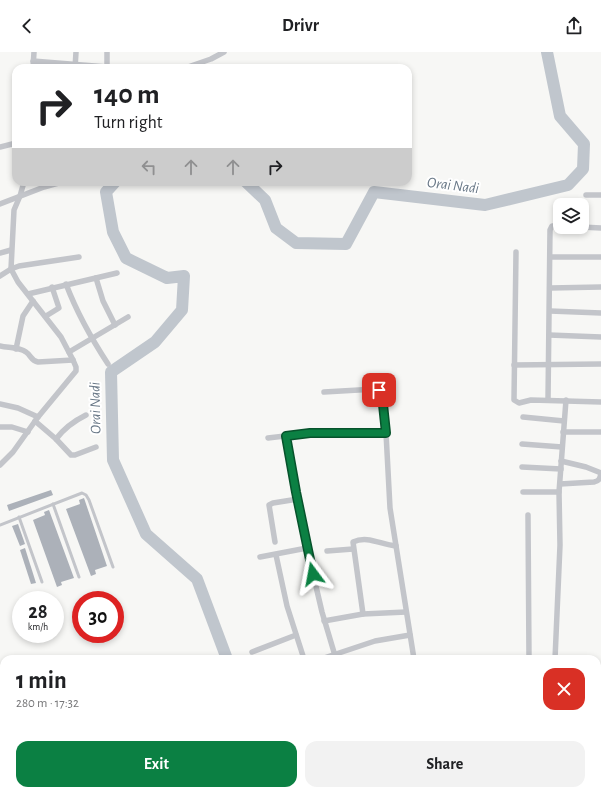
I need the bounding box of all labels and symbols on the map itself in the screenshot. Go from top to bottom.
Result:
water label: Orai Nadi [426,175,480,196]
pin [362,373,396,407]
water label: Orai Nadi [88,382,103,434]
position arrow [292,553,334,595]
speed limit sign: 30 [72,591,124,643]

